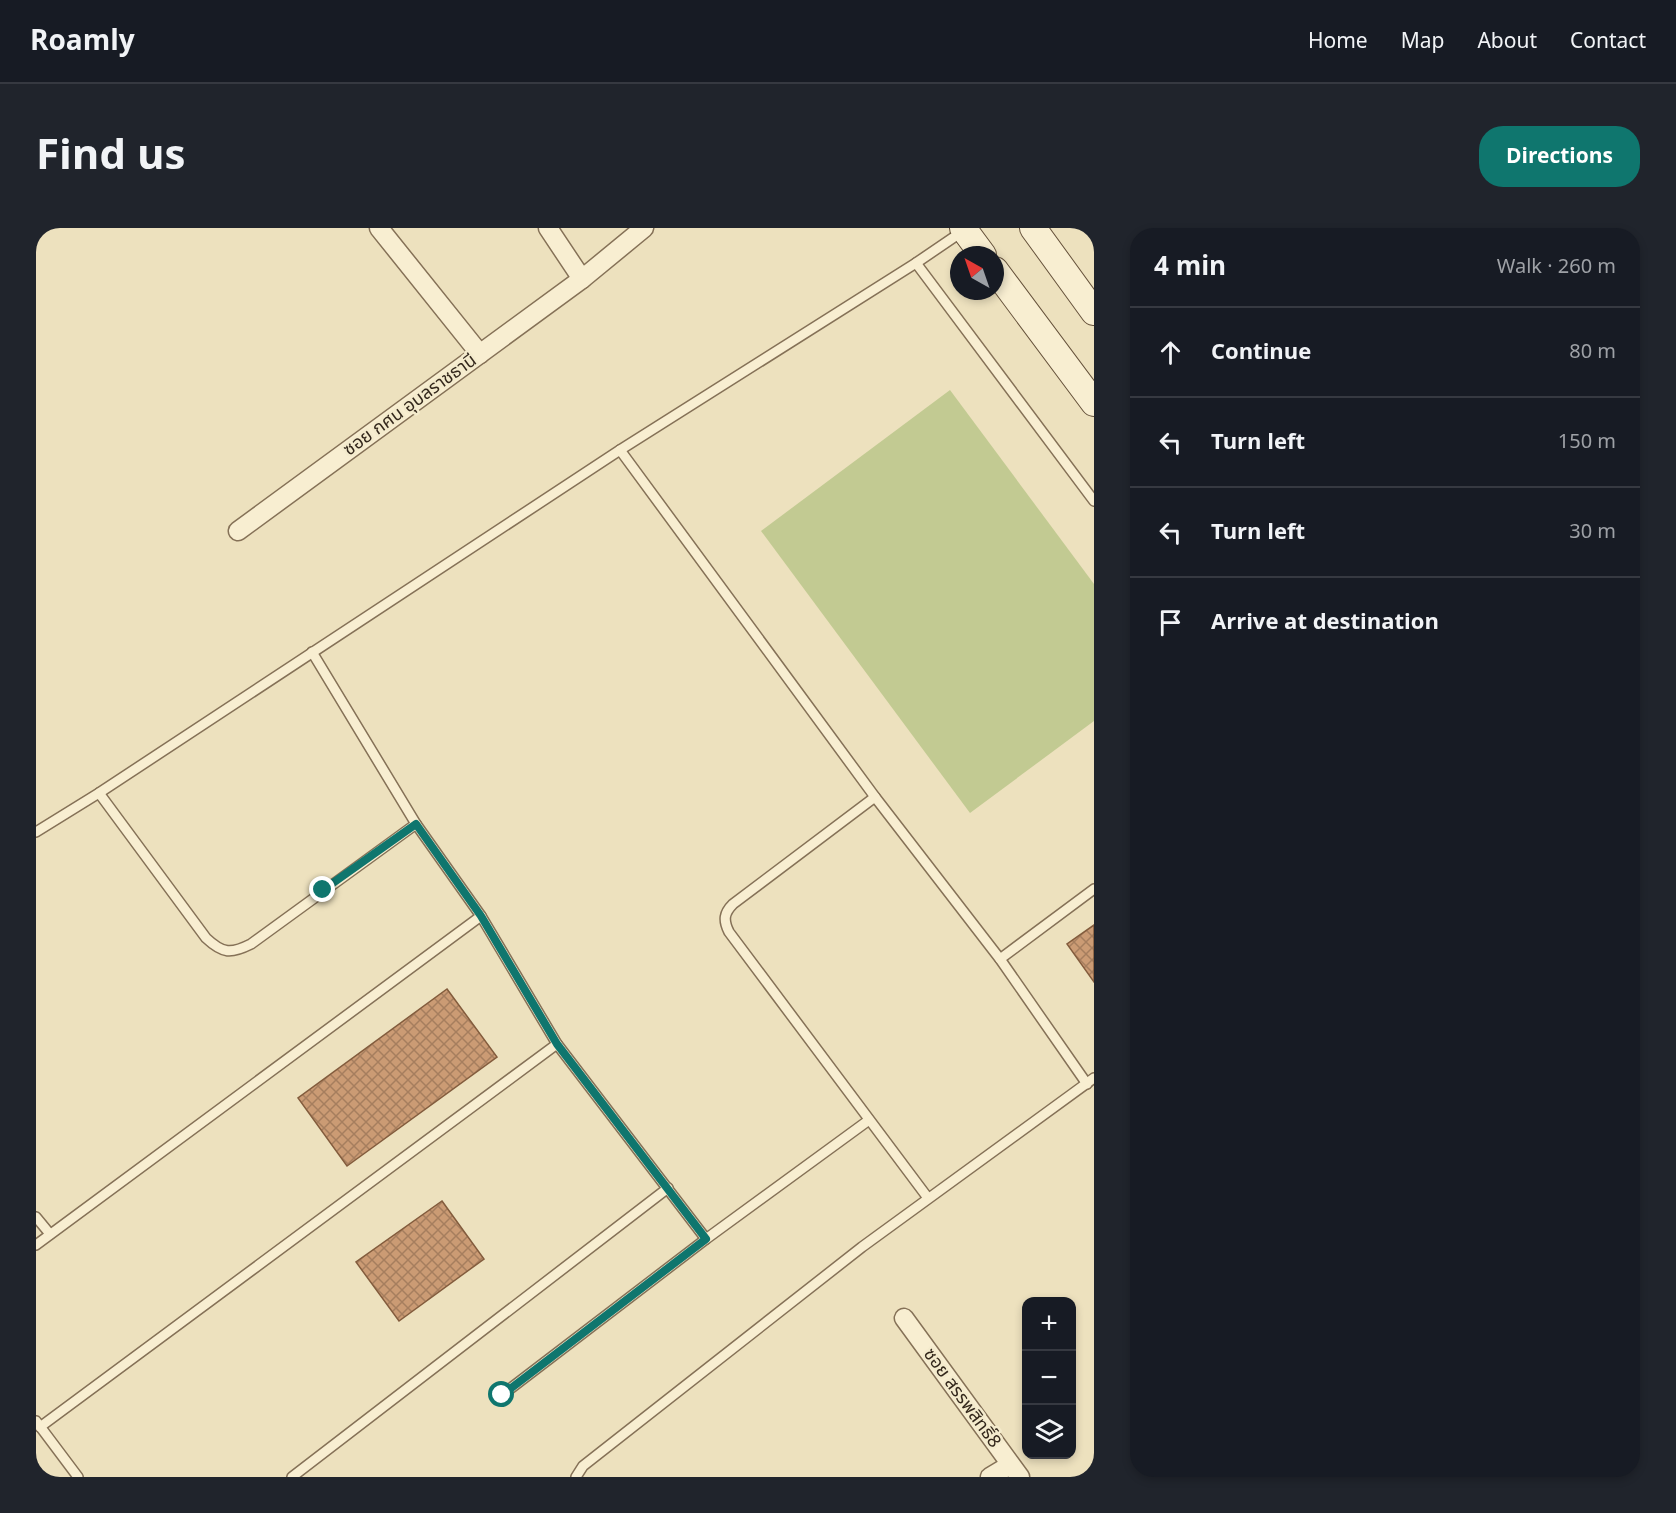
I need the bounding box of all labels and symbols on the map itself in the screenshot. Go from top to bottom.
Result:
north arrow [950,246,1004,300]
street label: ซอย กศน อุบลราชธานี [338,347,482,463]
route end [309,876,335,902]
street label: ซอย สรรพสิทธิ์8 [917,1343,1007,1453]
route start [488,1381,514,1407]

